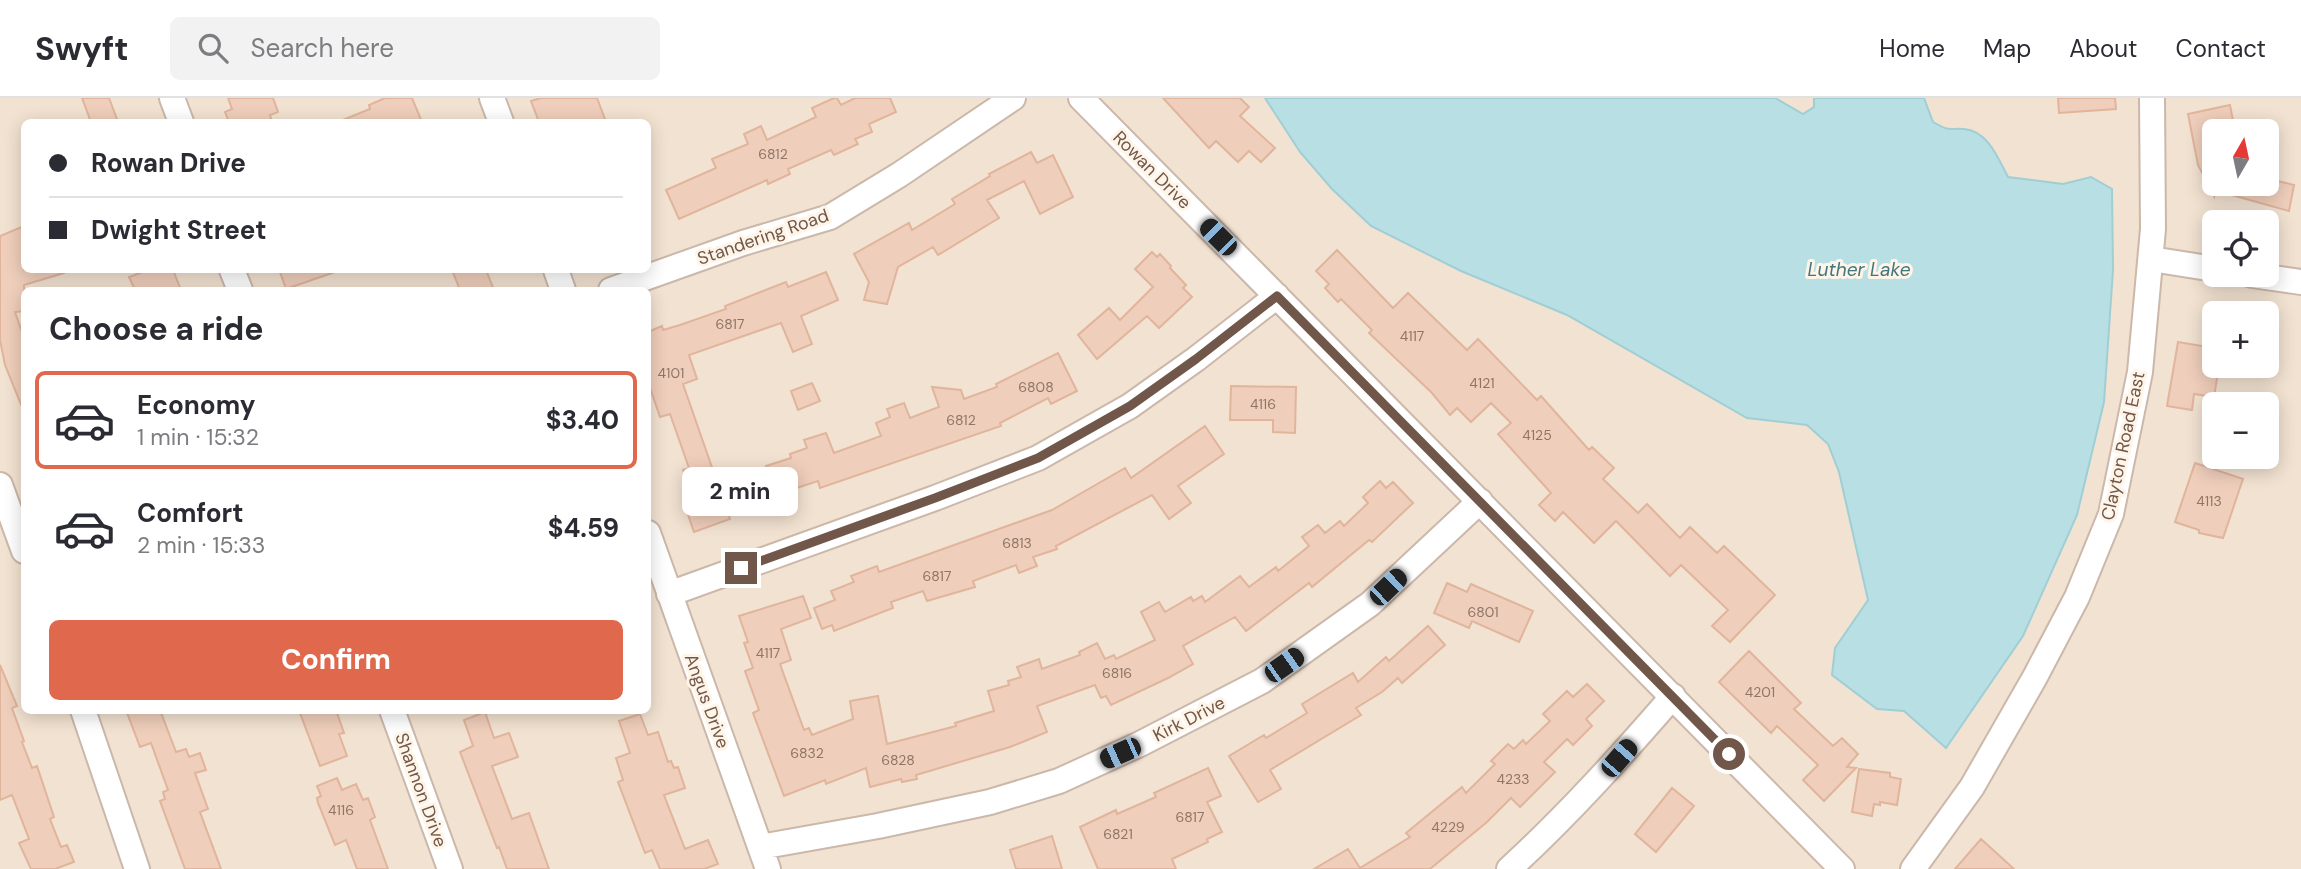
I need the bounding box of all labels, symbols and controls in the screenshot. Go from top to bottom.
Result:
search box [170,17,660,80]
text: Swyft [35,27,128,70]
icon: search [194,29,232,67]
text: Search here [250,31,394,65]
text: Home [1879,33,1945,64]
text: Map [1983,33,2031,64]
text: About [2069,33,2138,64]
text: Contact [2176,33,2266,64]
north arrow [2202,119,2278,196]
map controls [2202,119,2279,469]
street label: Rowan Drive [1108,126,1196,214]
house number: 6812 [758,145,788,163]
text: Rowan Drive [91,146,246,180]
street label: Standering Road [694,203,832,271]
button: locate [2202,210,2279,287]
text: Dwight Street [91,213,267,247]
car [1196,215,1241,259]
water label: Luther Lake [1807,257,1911,282]
button: + [2202,301,2279,378]
text: Choose a ride [49,308,264,350]
house number: 6817 [716,315,744,333]
house number: 4117 [1400,327,1424,345]
house number: 4101 [658,364,684,382]
street label: Clayton Road East [2096,369,2150,523]
house number: 4121 [1469,374,1495,392]
house number: 6808 [1018,378,1054,396]
text: Economy [137,388,255,422]
icon: car [53,389,116,452]
button: − [2202,392,2279,469]
house number: 4116 [1250,395,1276,413]
text: $3.40 [546,403,619,437]
house number: 6812 [946,411,976,429]
text: 1 min · 15:32 [137,422,259,452]
house number: 4125 [1522,426,1552,444]
callout: 2 min [683,466,799,516]
text: 2 min [710,476,770,506]
house number: 4113 [2196,492,2222,510]
text: Comfort [137,496,243,530]
icon: car [53,497,116,560]
text: $4.59 [548,511,619,545]
text: 2 min · 15:33 [137,530,265,560]
house number: 6813 [1002,534,1032,552]
route end [725,552,757,584]
car [1366,565,1411,609]
house number: 6817 [923,567,951,585]
house number: 6801 [1467,603,1499,621]
button: Confirm [49,620,623,700]
house number: 4117 [756,644,780,662]
car [1261,644,1308,686]
street label: Angus Drive [679,650,735,752]
house number: 6816 [1102,664,1132,682]
house number: 4201 [1745,683,1775,701]
street label: Kirk Drive [1149,691,1229,747]
street label: Shannon Drive [389,730,453,850]
car [1097,735,1144,771]
car [1598,735,1641,781]
route start [1713,738,1745,770]
house number: 6832 [790,744,824,762]
house number: 6828 [881,751,915,769]
house number: 4233 [1496,770,1530,788]
house number: 4116 [328,801,354,819]
house number: 6817 [1176,808,1204,826]
house number: 4229 [1431,818,1465,836]
house number: 6821 [1103,825,1133,843]

